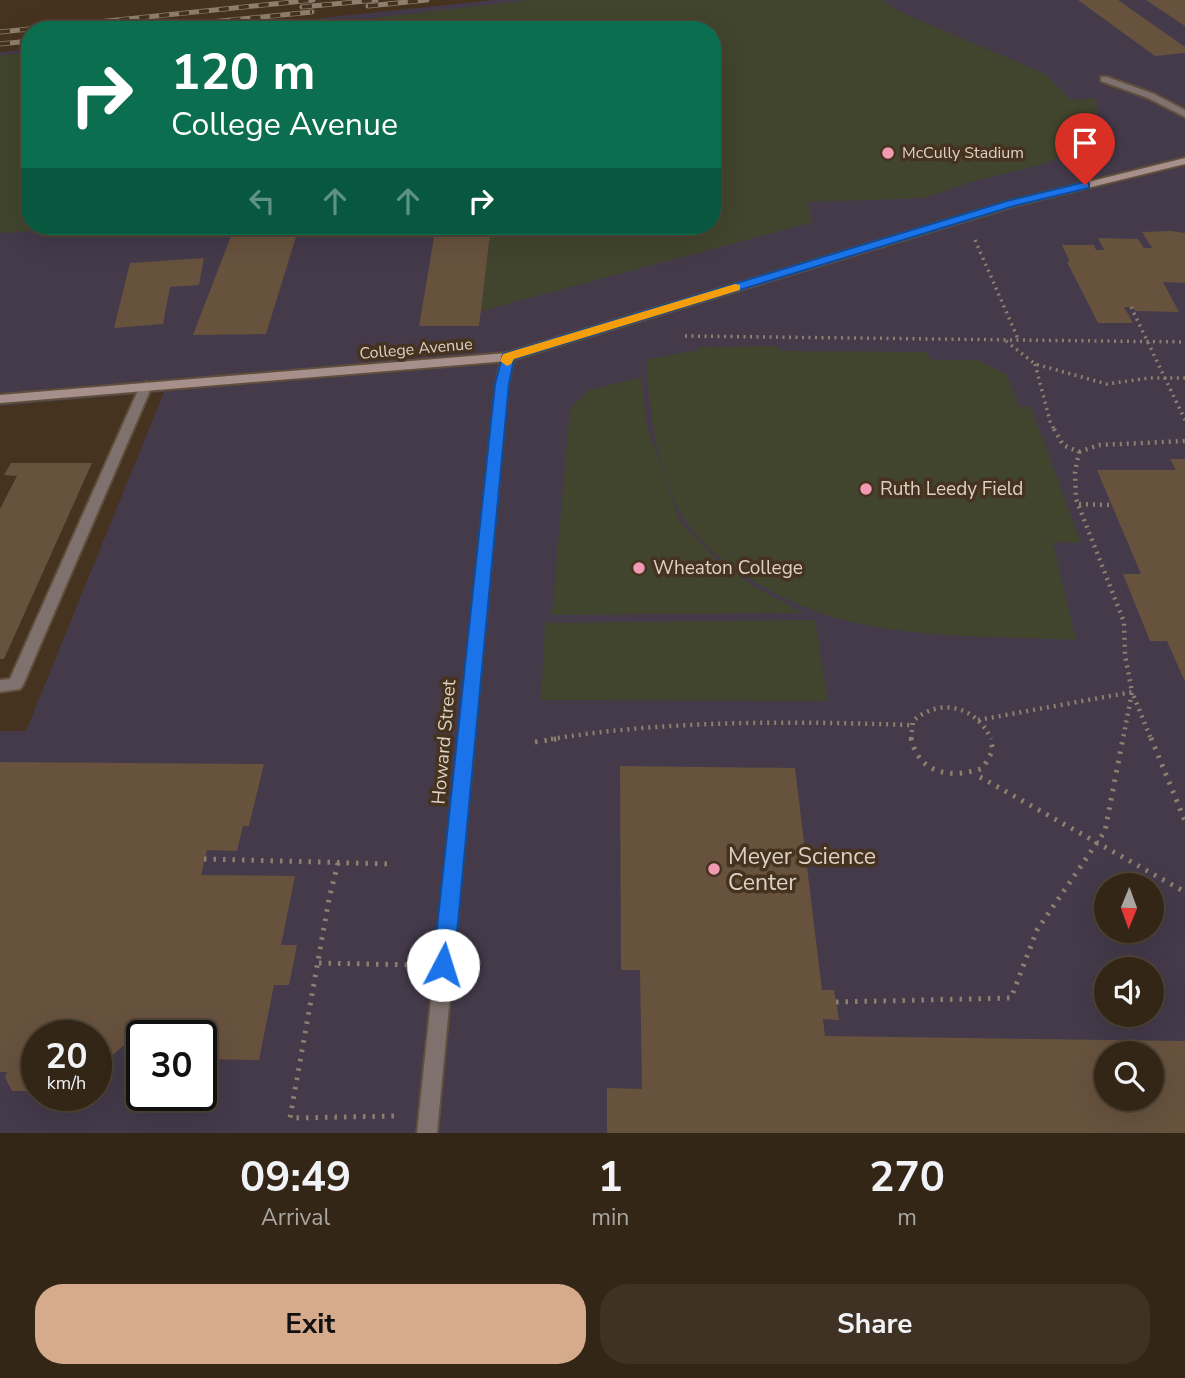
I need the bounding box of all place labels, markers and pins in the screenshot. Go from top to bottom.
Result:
pin [1055,113,1115,185]
place label: McCully Stadium [902,142,1024,164]
marker: McCully Stadium [880,145,896,161]
place label: Ruth Leedy Field [880,476,1023,502]
marker: Ruth Leedy Field [858,481,874,497]
place label: Wheaton College [653,555,803,581]
marker: Wheaton College [631,560,647,576]
place label: Meyer Science Center [728,841,876,898]
marker: Meyer Science Center [706,861,722,877]

